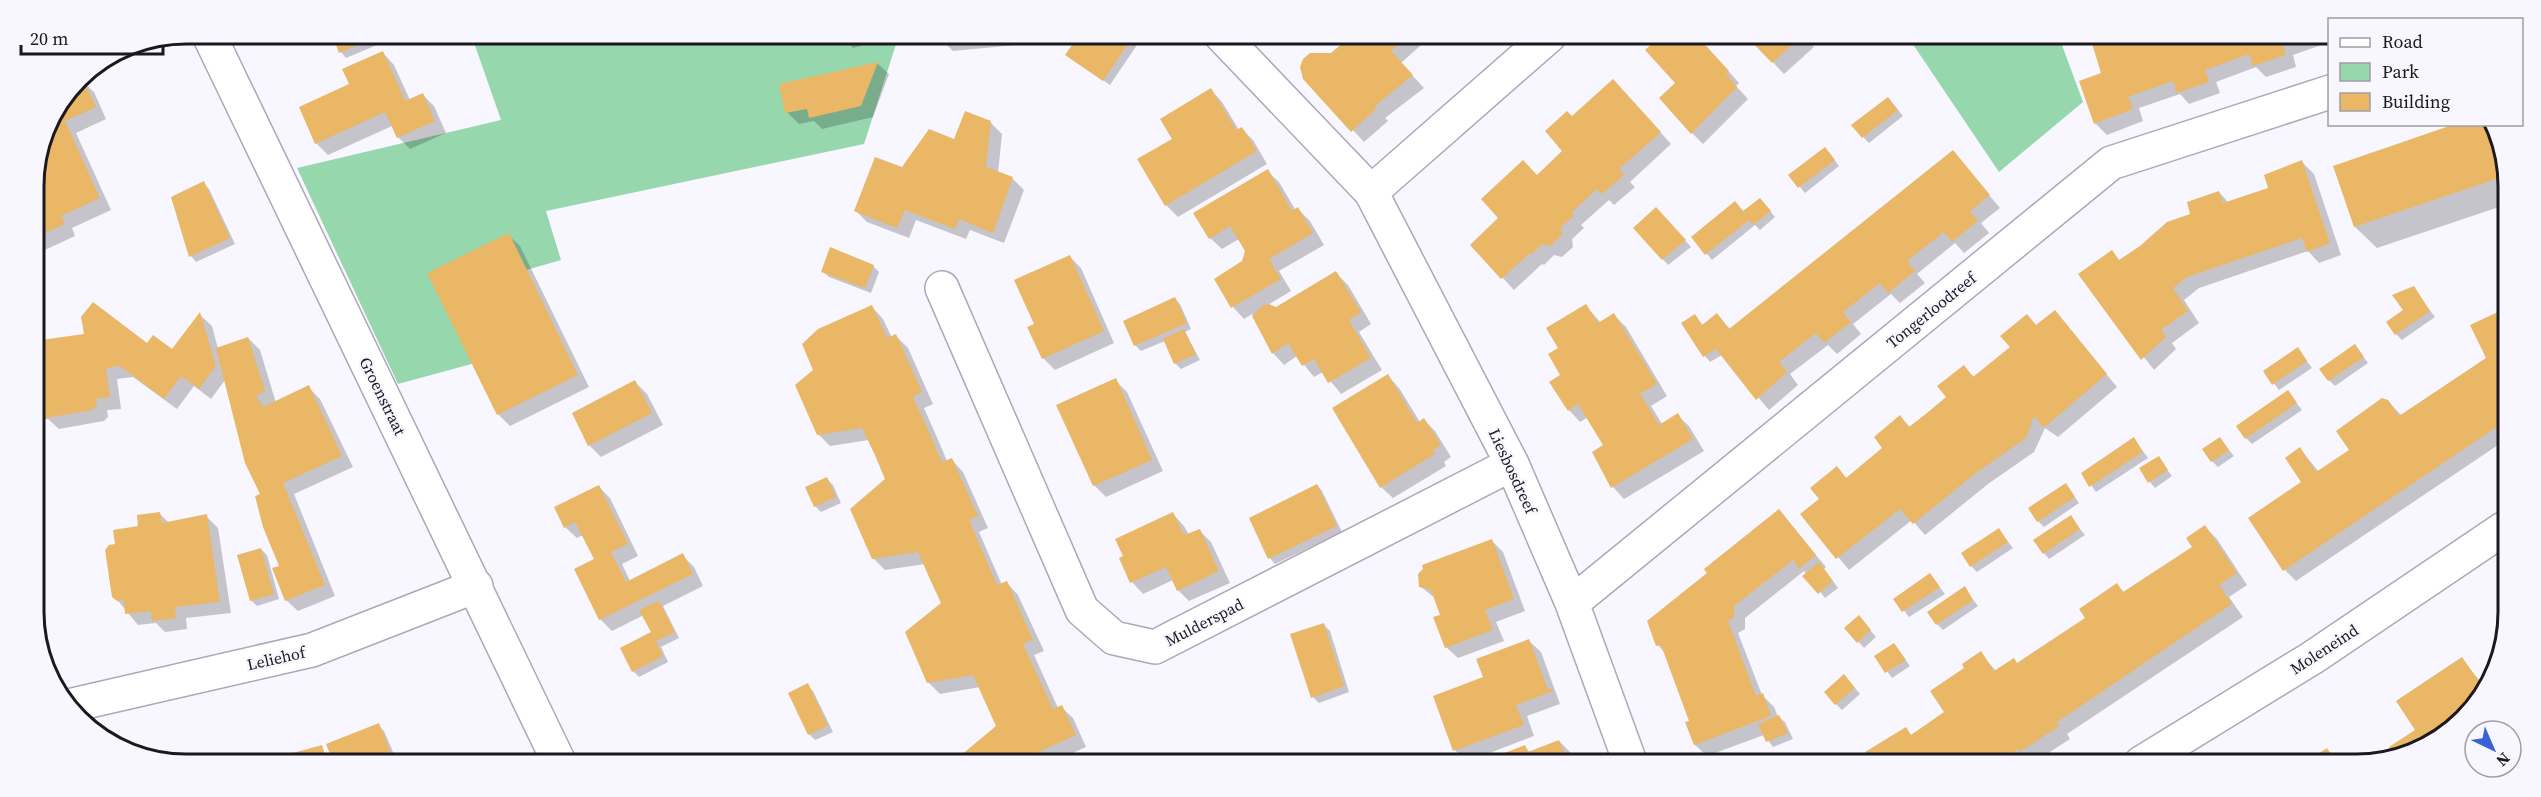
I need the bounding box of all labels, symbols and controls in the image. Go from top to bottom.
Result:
scale bar [21,18,164,56]
legend [2328,18,2523,126]
text: 20 m [30,26,68,51]
text: Road [2382,29,2423,54]
text: Park [2382,59,2419,84]
text: Building [2382,89,2450,114]
street label: Tongerloodreef [1881,266,1982,353]
street label: Groenstraat [355,353,412,439]
street label: Liesbosdreef [1484,425,1543,518]
street label: Mulderspad [1161,593,1247,651]
street label: Moleneind [2286,619,2362,679]
street label: Leliehof [245,640,309,675]
north arrow [2463,719,2523,779]
text: N [2491,748,2515,772]

